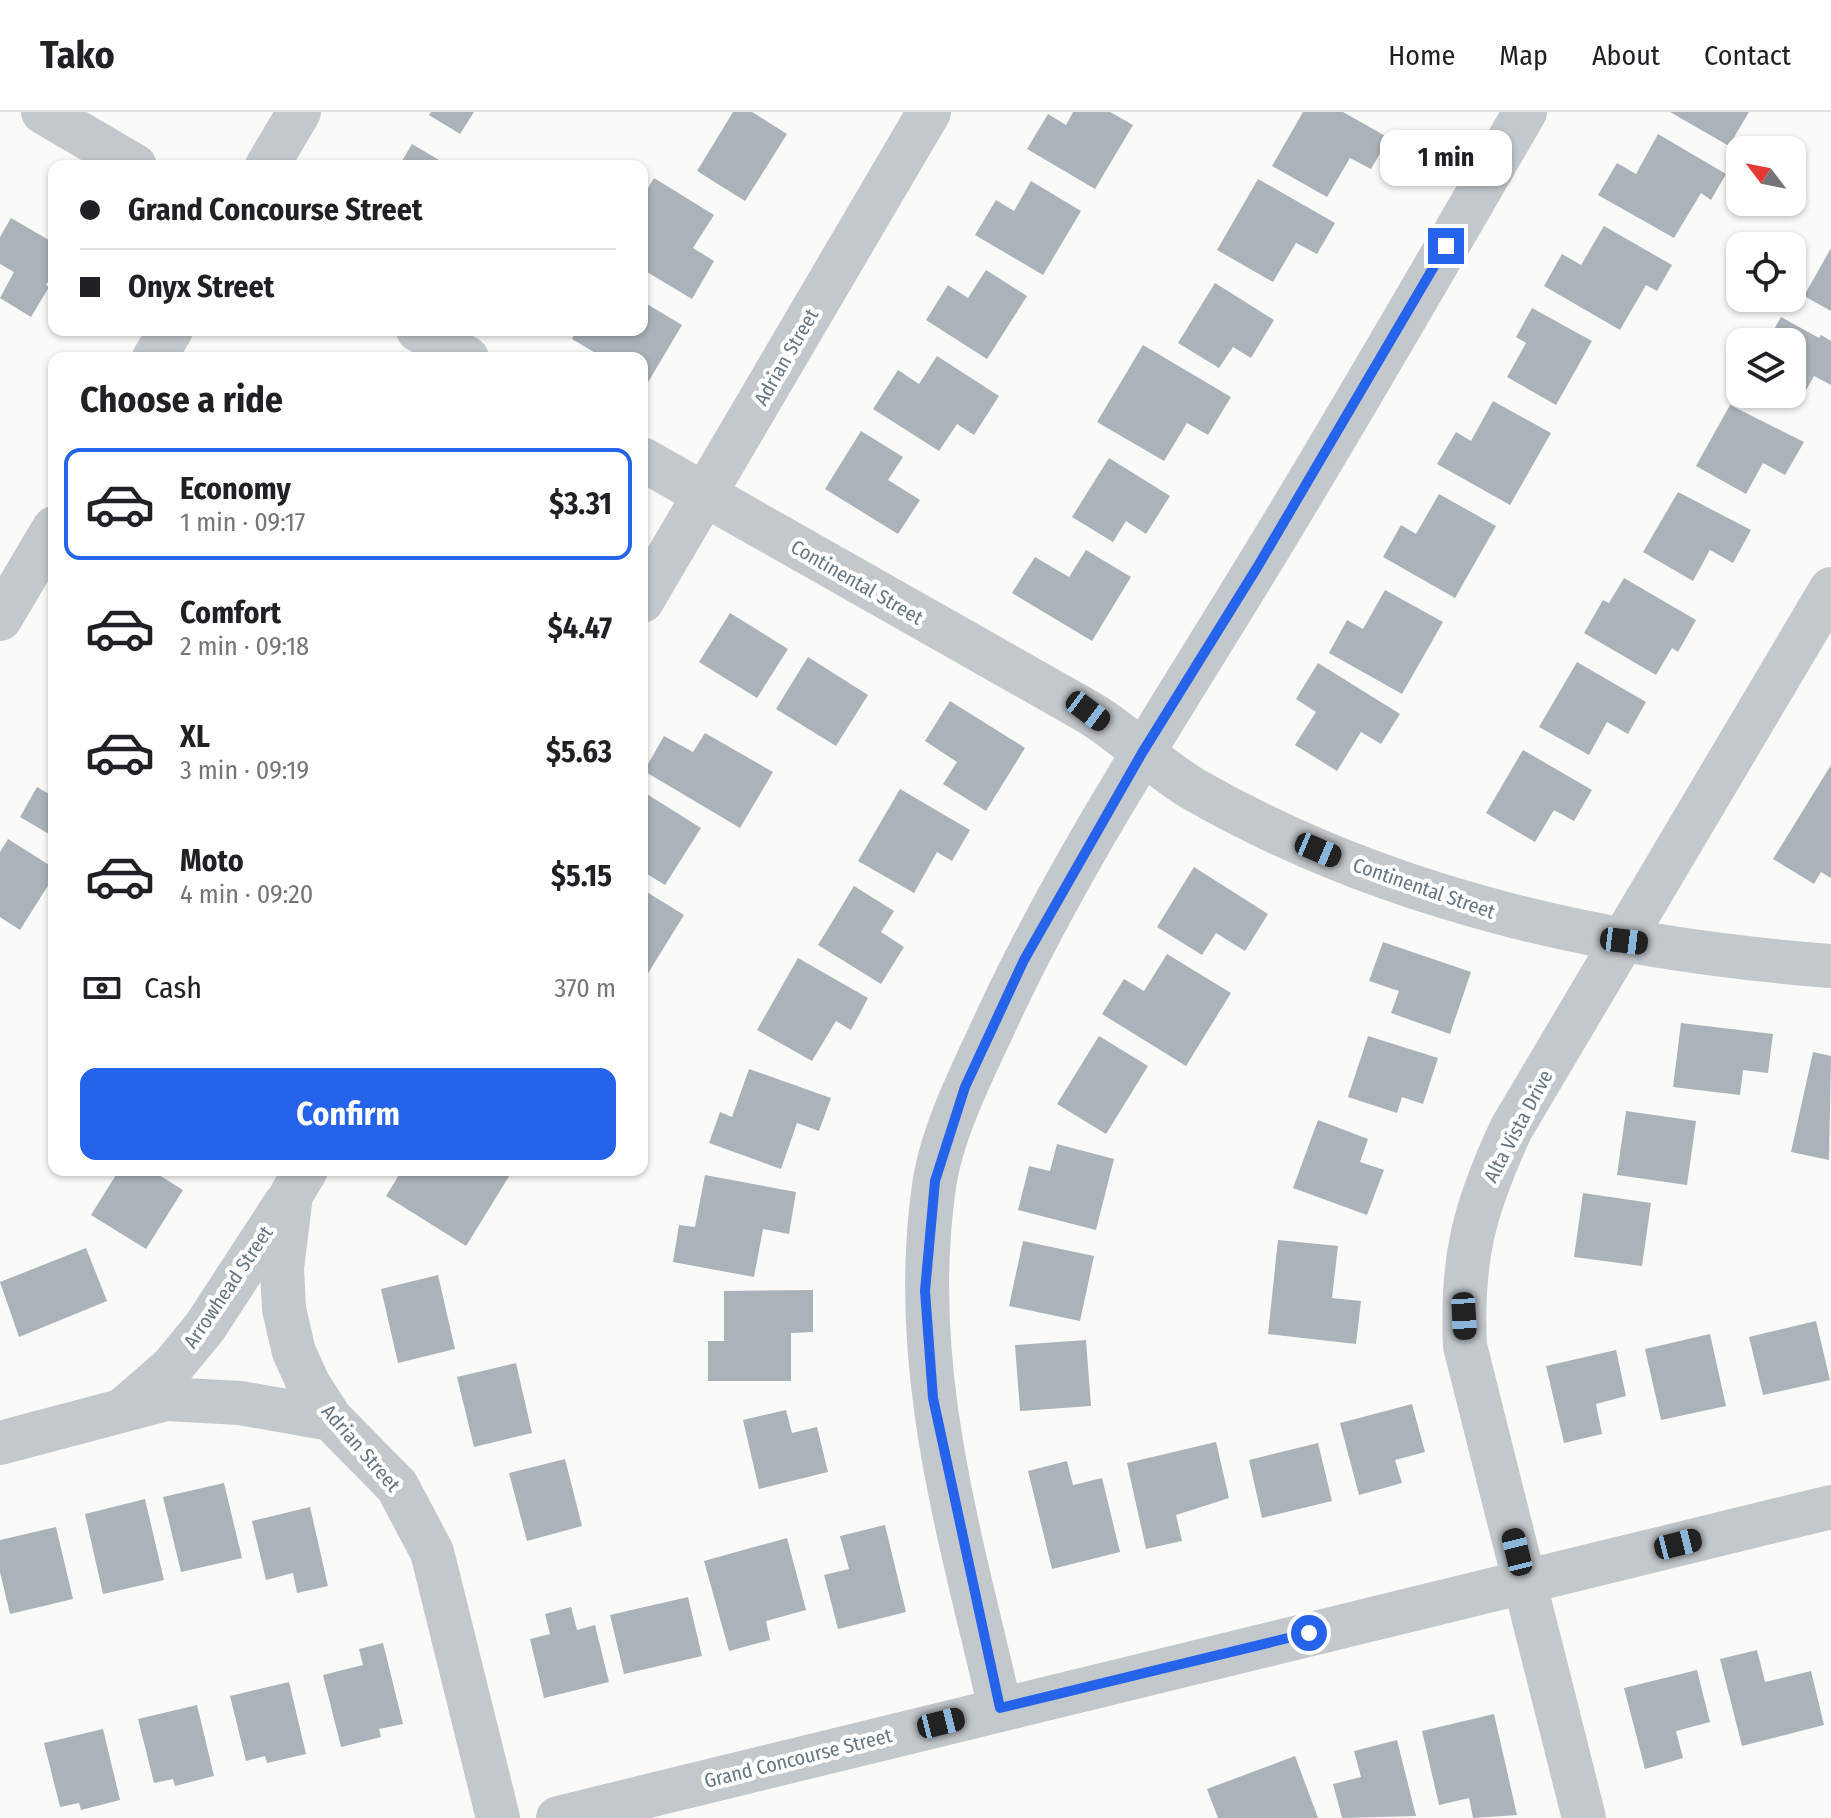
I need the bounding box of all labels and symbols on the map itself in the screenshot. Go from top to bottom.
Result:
callout: 1 min [1380,130,1512,186]
north arrow [1726,136,1806,216]
route end [1428,228,1464,264]
street label: Adrian Street [749,304,823,410]
street label: Continental Street [787,534,928,630]
car [1062,687,1114,735]
car [1291,830,1345,870]
street label: Continental Street [1350,852,1499,924]
car [1599,926,1649,956]
street label: Alta Vista Drive [1478,1066,1558,1186]
street label: Arrowhead Street [178,1221,278,1353]
car [1451,1291,1477,1341]
street label: Adrian Street [317,1400,406,1497]
car [1500,1526,1534,1578]
car [1652,1527,1704,1561]
route start [1291,1615,1327,1651]
car [915,1706,967,1740]
street label: Grand Concourse Street [702,1723,895,1793]

